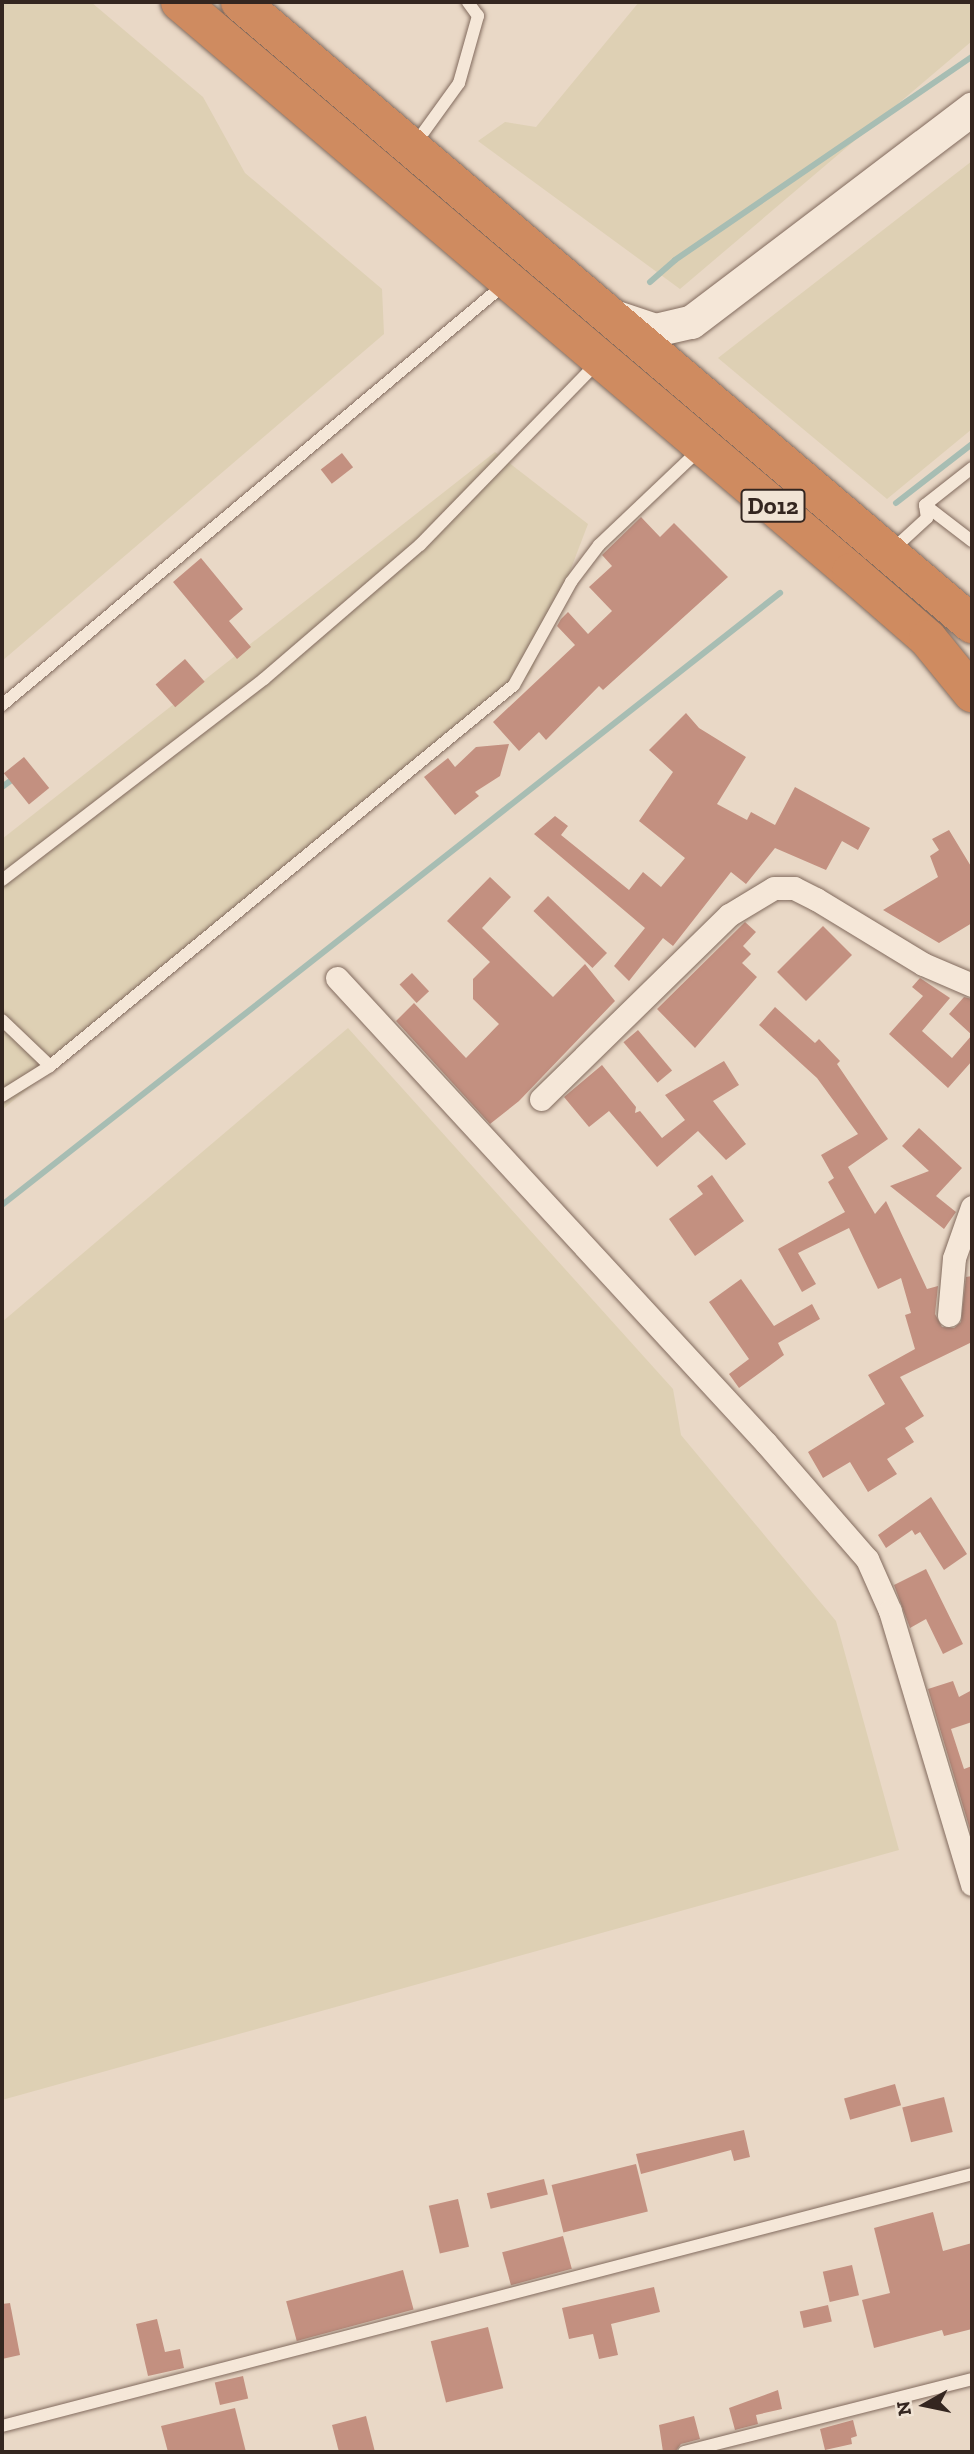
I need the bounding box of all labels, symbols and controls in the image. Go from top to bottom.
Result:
road number: D012 [740,486,806,526]
north arrow [890,2370,960,2440]
text: N [891,2399,916,2417]

